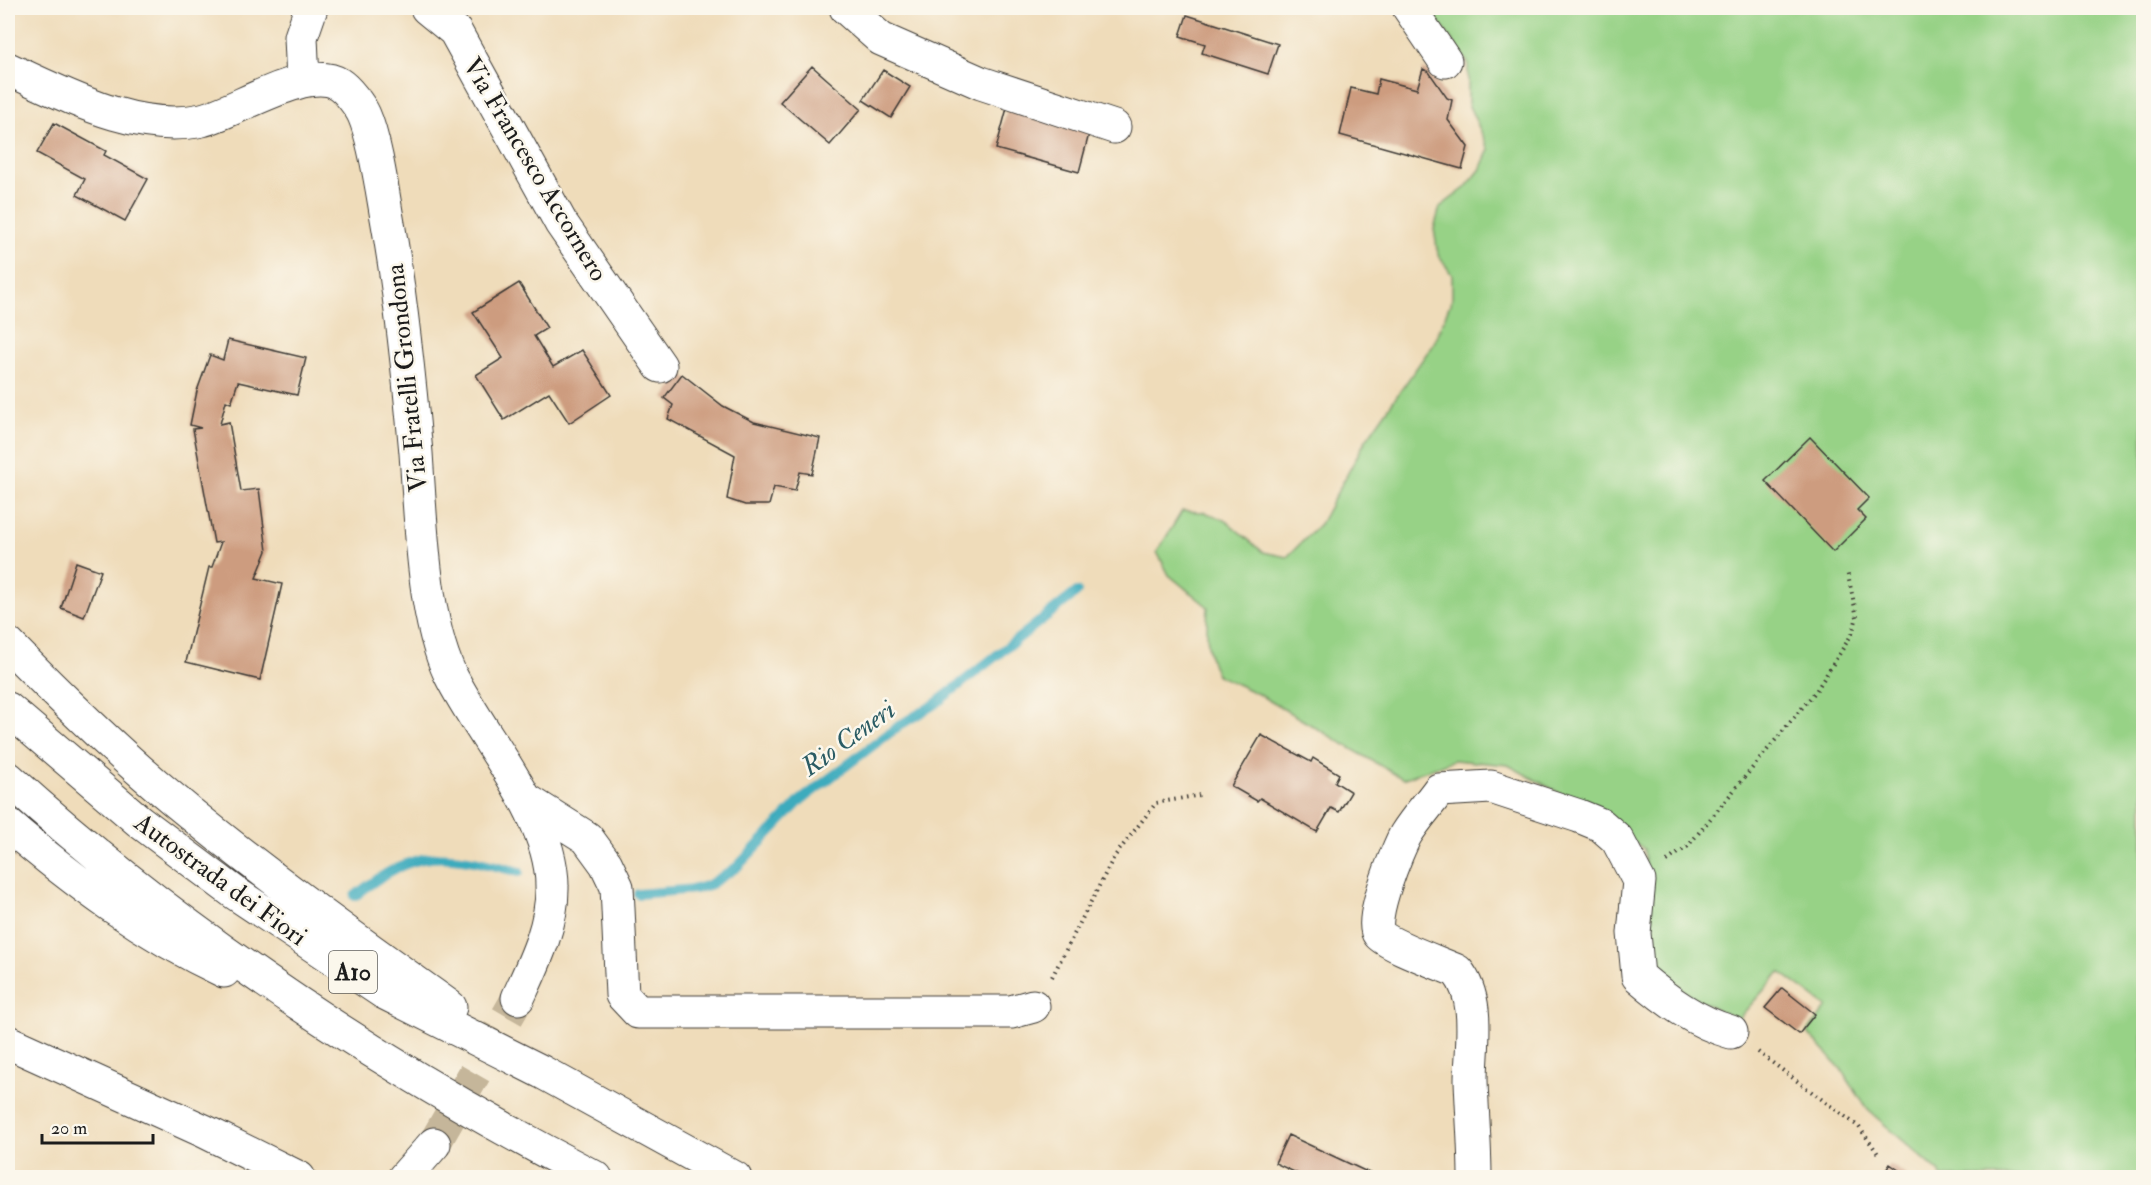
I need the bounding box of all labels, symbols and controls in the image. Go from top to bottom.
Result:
street label: Via Francesco Accornero [456,52,615,287]
street label: Via Fratelli Grondona [379,262,435,494]
water label: Rio Ceneri [794,693,902,784]
street label: Autostrada dei Fiori [127,806,313,953]
road number: A10 [329,951,377,993]
scale bar [42,1107,153,1145]
text: 20 m [51,1117,87,1140]

